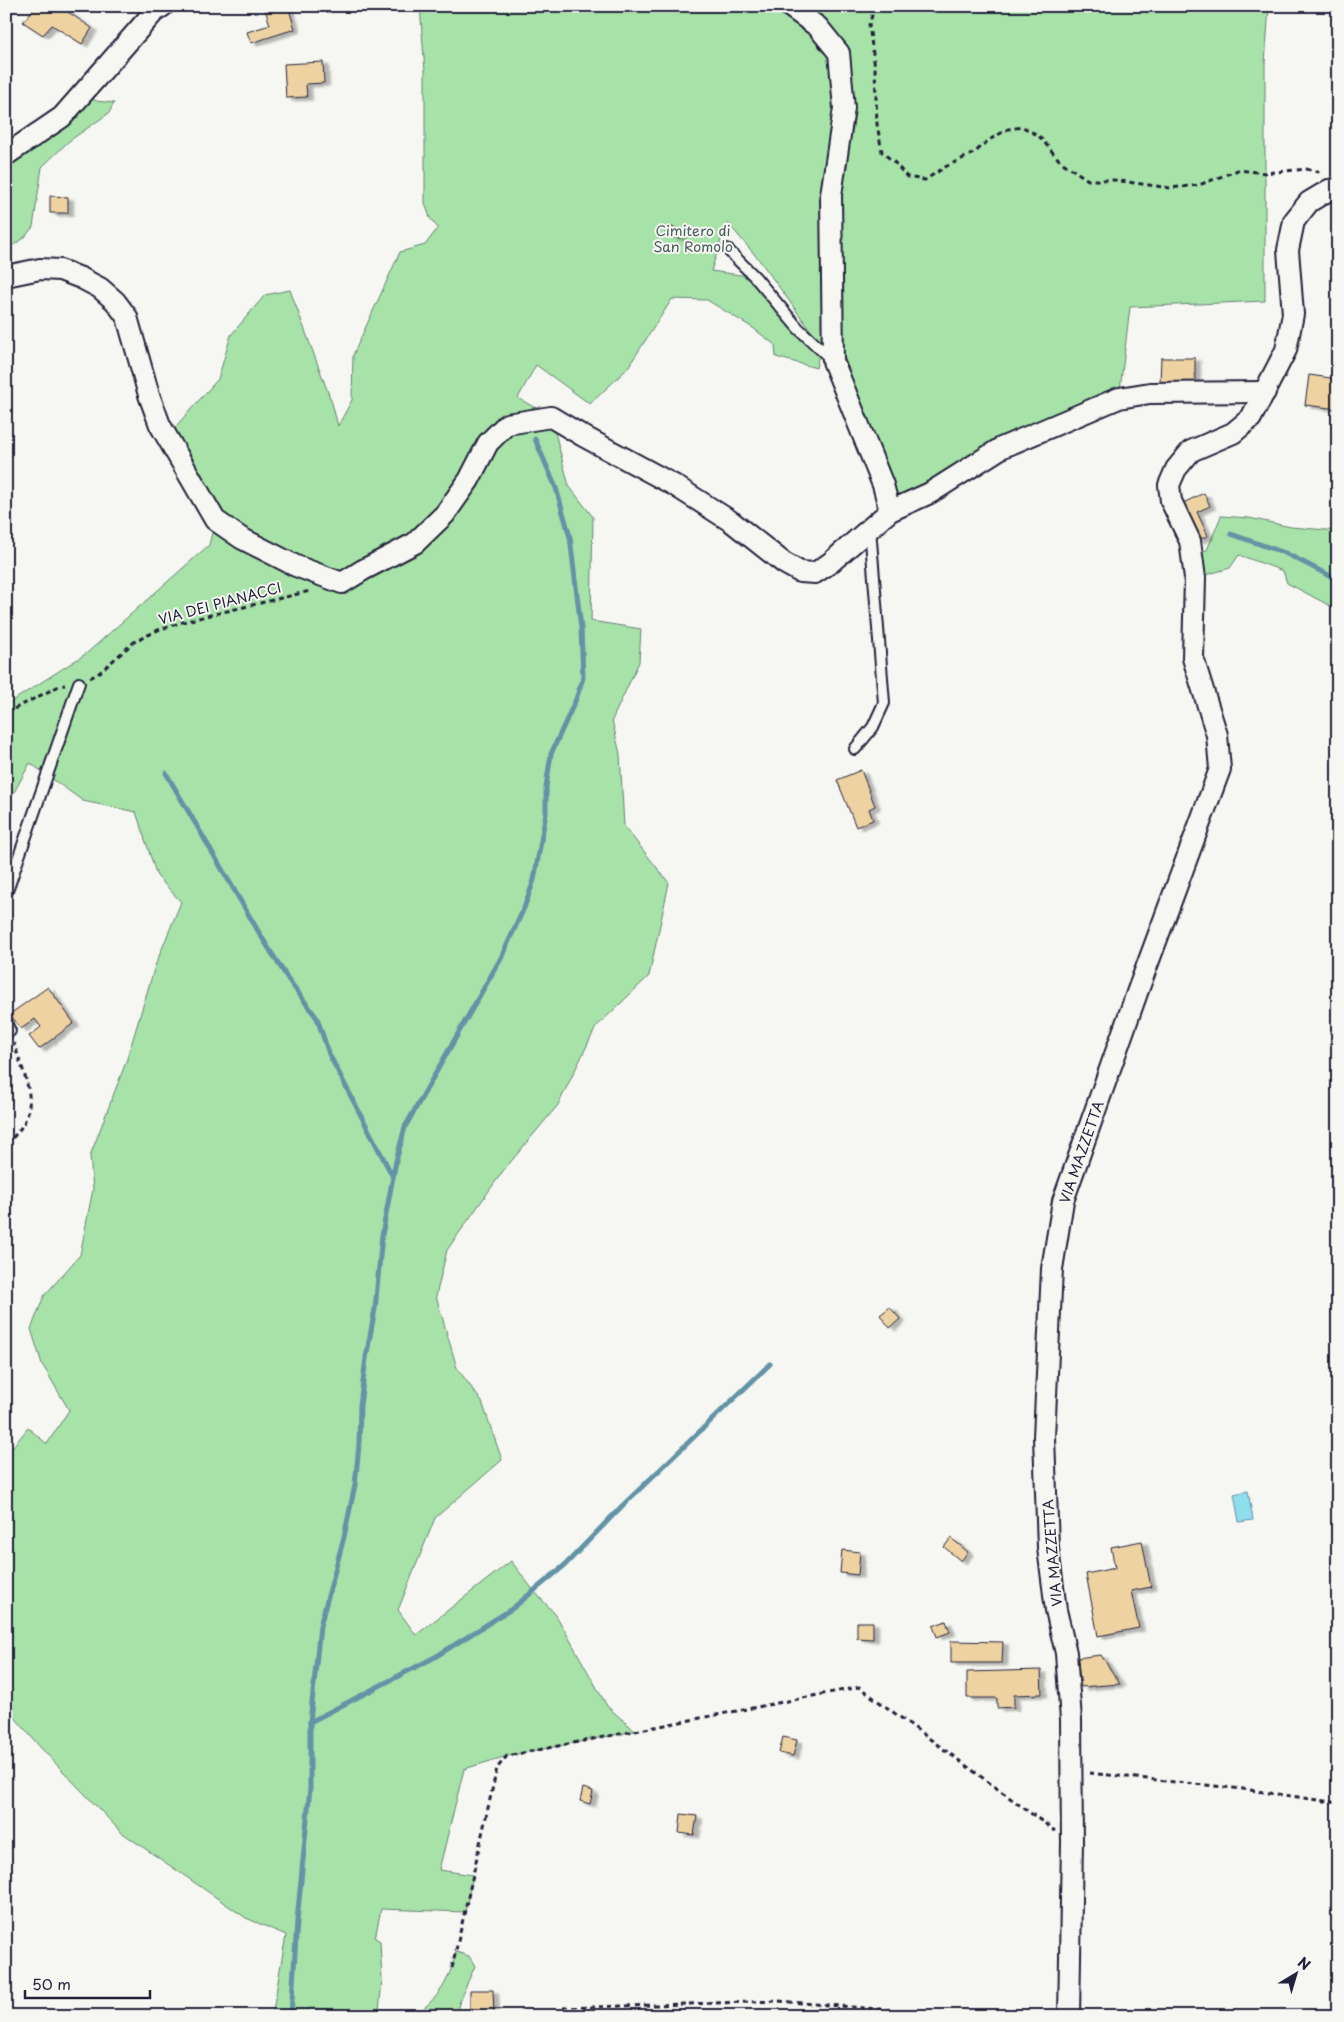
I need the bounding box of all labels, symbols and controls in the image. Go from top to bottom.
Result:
park label: Cimitero di San Romolo [653,220,733,257]
street label: VIA DEI PIANACCI [156,576,284,630]
street label: VIA MAZZETTA [1054,1097,1109,1206]
street label: VIA MAZZETTA [1037,1498,1067,1607]
north arrow [1272,1950,1322,2000]
text: N [1293,1952,1315,1975]
scale bar [25,1967,150,1999]
text: 50 m [32,1972,71,1995]

